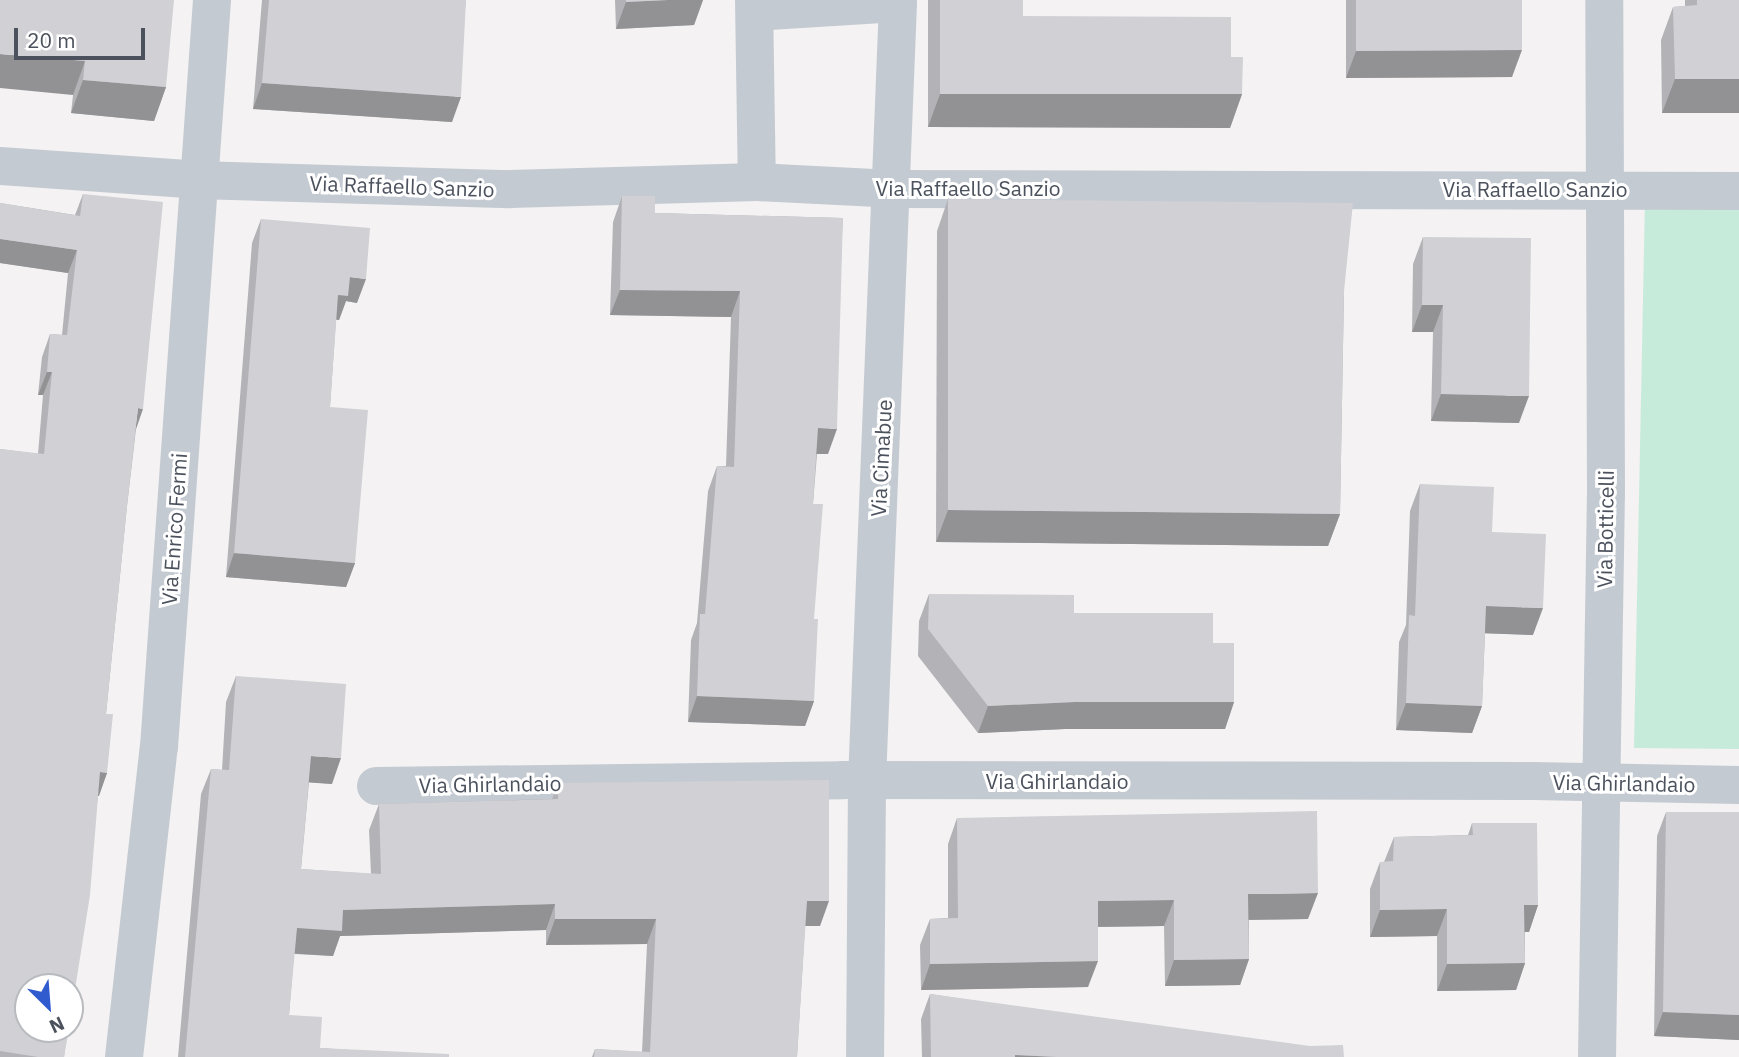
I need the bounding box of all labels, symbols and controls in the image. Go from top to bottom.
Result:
scale bar [18,14,149,58]
text: 20 m [27,26,76,54]
street label: Via Raffaello Sanzio [309,170,495,202]
street label: Via Raffaello Sanzio [875,175,1061,201]
street label: Via Raffaello Sanzio [1442,176,1628,202]
street label: Via Cimabue [865,399,897,517]
street label: Via Enrico Fermi [156,452,192,606]
street label: Via Botticelli [1591,470,1619,588]
street label: Via Ghirlandaio [986,768,1128,794]
street label: Via Ghirlandaio [1552,769,1696,797]
street label: Via Ghirlandaio [418,770,562,798]
north arrow [14,973,84,1043]
text: N [46,1011,68,1039]

